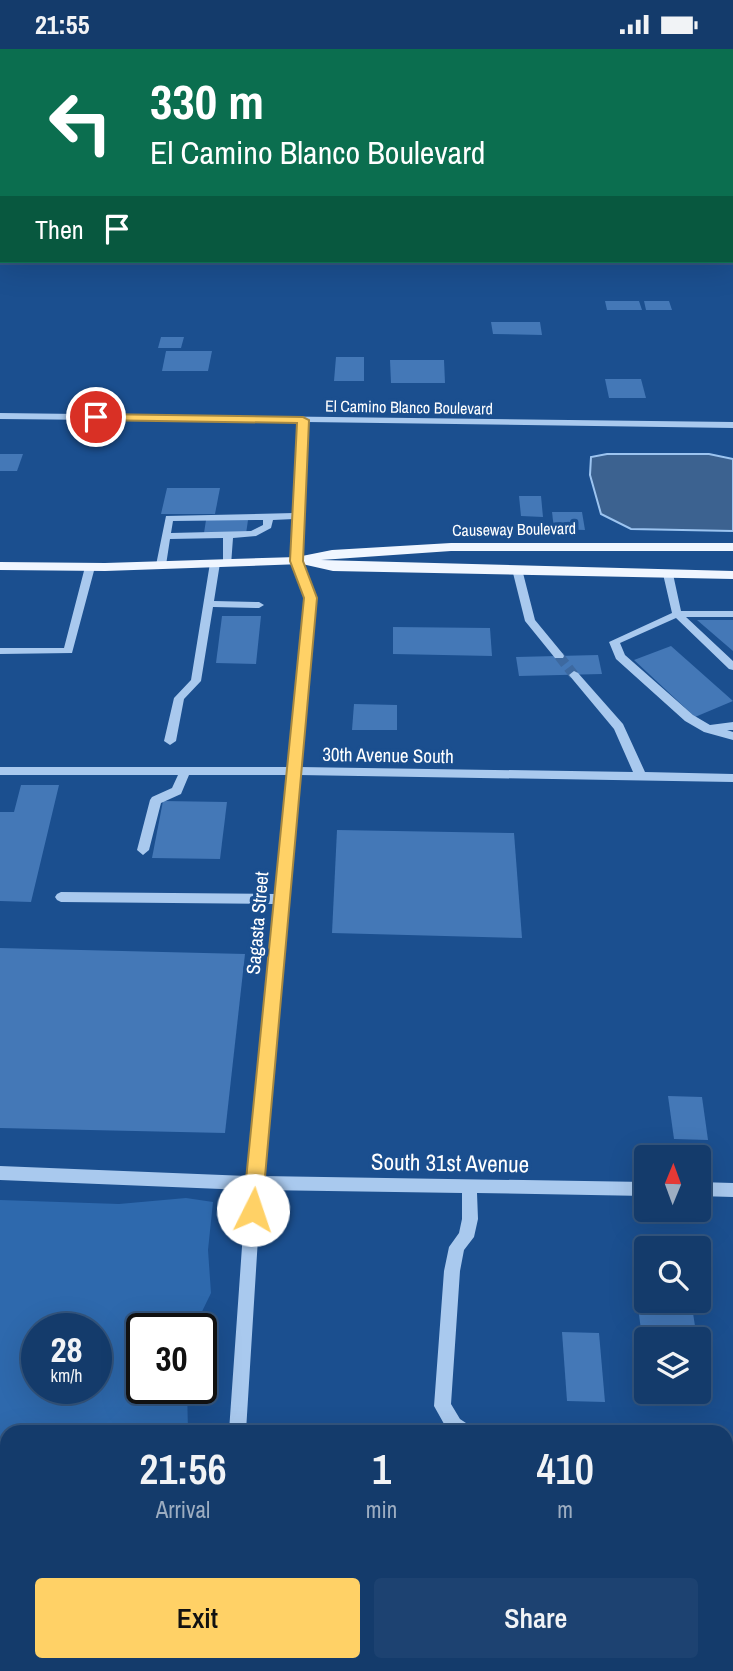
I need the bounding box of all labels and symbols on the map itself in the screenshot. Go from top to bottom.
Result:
pin [66,387,126,447]
street label: El Camino Blanco Boulevard [325,395,493,419]
street label: Causeway Boulevard [452,517,576,541]
street label: 30th Avenue South [322,741,454,769]
street label: Sagasta Street [240,870,275,975]
north arrow [634,1145,710,1221]
street label: South 31st Avenue [371,1146,529,1179]
position arrow [216,1173,290,1247]
speed limit sign: 30 [126,1313,217,1404]

